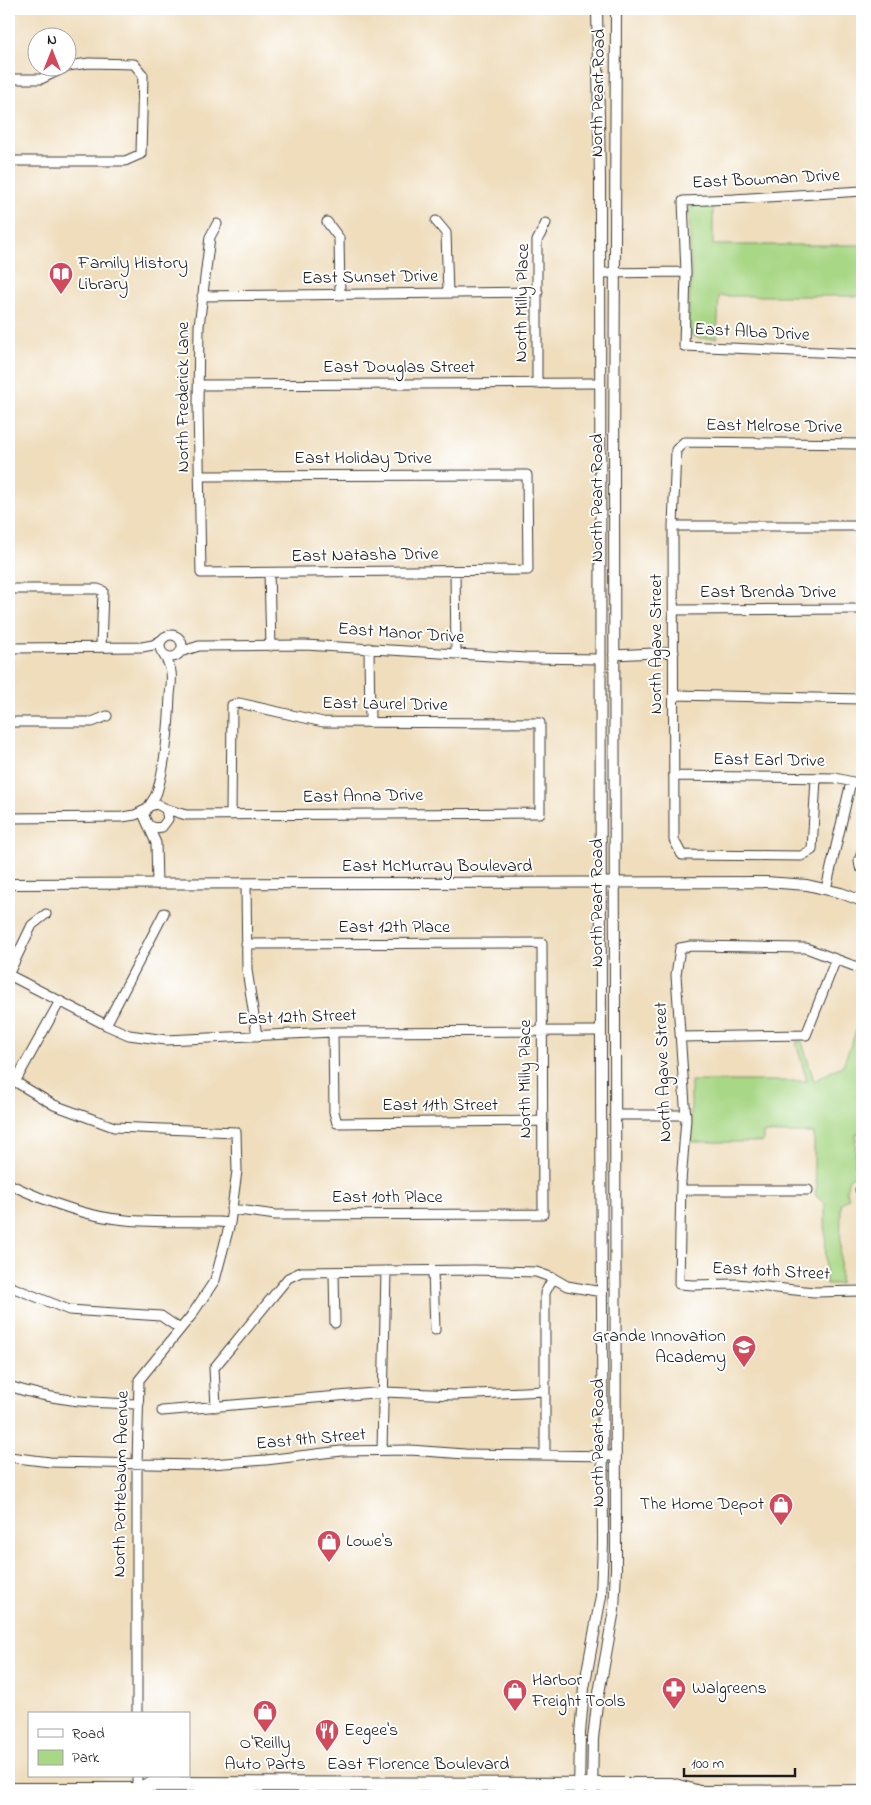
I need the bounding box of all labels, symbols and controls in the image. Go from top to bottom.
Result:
north arrow [28,28,78,78]
street label: North Peart Road [585,28,613,158]
text: N [47,30,57,51]
street label: East Bowman Drive [691,163,842,197]
street label: North Milly Place [509,242,537,363]
place label: Family History Library [77,251,188,298]
library icon: Family History Library [48,261,74,295]
street label: East Sunset Drive [302,264,439,292]
street label: East Alba Drive [694,317,811,349]
street label: North Frederick Lane [171,321,197,472]
street label: East Douglas Street [323,355,475,382]
street label: East Melrose Drive [705,413,843,441]
street label: North Peart Road [585,434,611,562]
street label: East Holiday Drive [294,446,433,472]
street label: East Natasha Drive [291,542,440,570]
street label: North Agave Street [644,574,671,714]
street label: East Brenda Drive [700,580,837,606]
street label: East Manor Drive [337,617,466,651]
street label: East Laurel Drive [322,691,449,719]
street label: East Earl Drive [713,747,826,775]
street label: East Anna Drive [302,783,425,811]
street label: North Peart Road [585,839,611,967]
street label: East McMurray Boulevard [342,854,532,880]
street label: East 12th Place [338,915,451,941]
street label: North Agave Street [649,1001,680,1143]
street label: East 12th Street [237,1003,357,1033]
street label: North Milly Place [513,1019,539,1139]
street label: East 11th Street [382,1093,498,1119]
street label: East 10th Place [331,1185,443,1211]
street label: East 10th Street [711,1256,831,1288]
place label: Grande Innovation Academy [592,1324,726,1371]
school or university icon: Grande Innovation Academy [731,1334,757,1368]
street label: North Peart Road [586,1379,612,1507]
street label: North Pottebaum Avenue [107,1389,137,1578]
street label: East 9th Street [255,1422,367,1458]
place label: The Home Depot [640,1492,764,1518]
shop icon: The Home Depot [768,1492,794,1526]
shop icon: Lowe's [316,1529,342,1563]
place label: Lowe's [346,1529,393,1555]
place label: Harbor Freight Tools [531,1668,626,1716]
pharmacy icon: Walgreens [661,1676,687,1710]
place label: Walgreens [692,1676,767,1703]
shop icon: Harbor Freight Tools [502,1678,528,1712]
shop icon: O'Reilly Auto Parts [252,1699,278,1733]
legend [28,1712,190,1778]
restaurant icon: Eegee's [314,1718,340,1752]
place label: Eegee's [344,1718,398,1745]
text: Road [72,1723,105,1745]
place label: O'Reilly Auto Parts [224,1731,306,1778]
scale bar [684,1745,795,1777]
text: Park [72,1747,100,1769]
street label: East Florence Boulevard [327,1752,509,1778]
text: 100 m [691,1753,724,1775]

